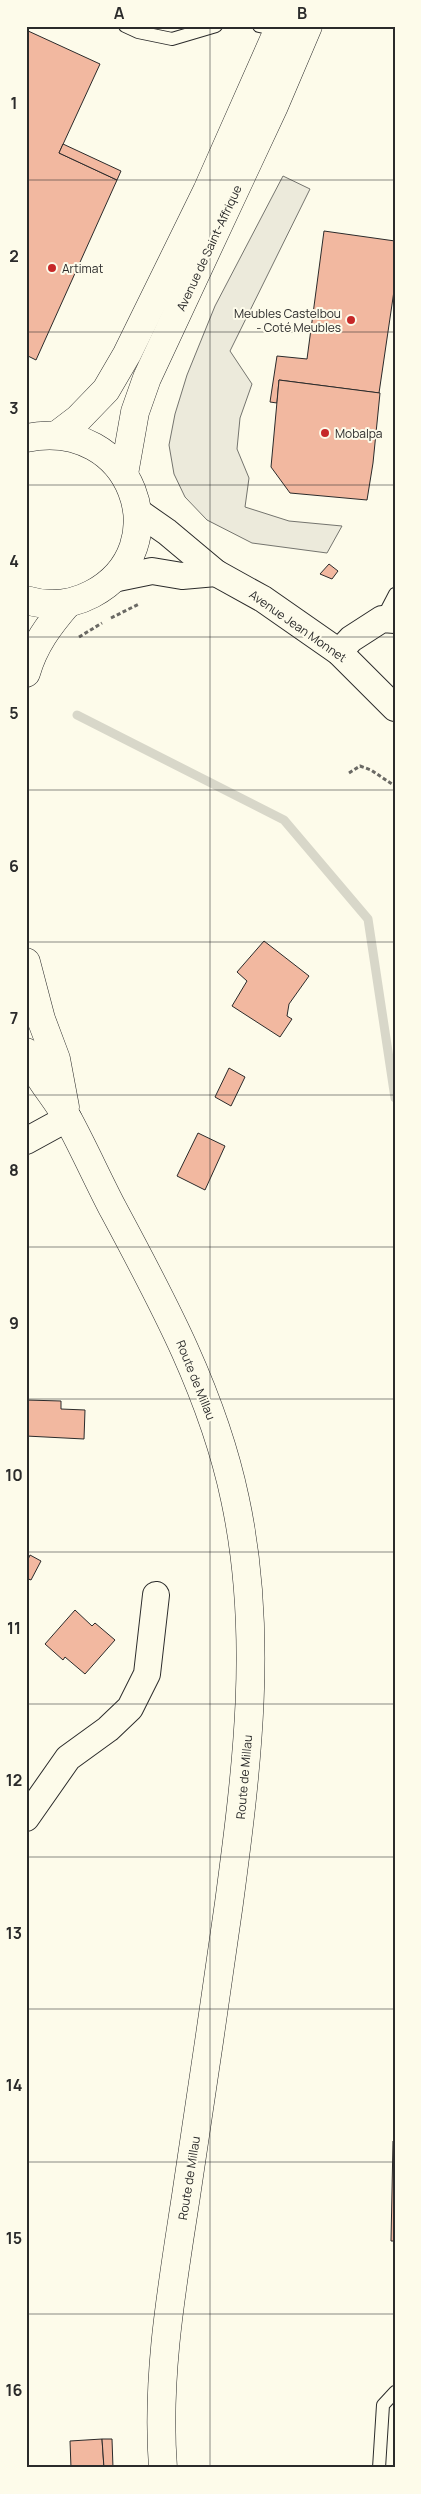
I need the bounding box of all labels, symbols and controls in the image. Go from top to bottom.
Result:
text: A [114,2,125,24]
text: B [297,2,307,24]
text: 1 [10,92,18,114]
street label: Avenue de Saint-Affrique [172,182,246,314]
text: 2 [9,245,19,267]
place label: Artimat [62,260,103,277]
marker: Artimat [46,262,58,274]
place label: Meubles Castelbou - Coté Meubles [234,305,341,336]
marker: Meubles Castelbou - Coté Meubles [345,314,357,326]
text: 3 [9,397,19,419]
place label: Mobalpa [335,425,383,442]
marker: Mobalpa [319,427,331,439]
text: 4 [9,550,19,572]
street label: Avenue Jean Monnet [246,586,350,666]
text: 5 [9,702,19,724]
text: 6 [9,855,19,877]
text: 7 [10,1007,18,1029]
text: 8 [9,1159,19,1181]
text: 9 [9,1312,19,1334]
street label: Route de Millau [172,1338,220,1422]
text: 10 [5,1464,23,1486]
text: 11 [7,1617,21,1639]
street label: Route de Millau [232,1734,256,1820]
text: 12 [6,1769,22,1791]
text: 13 [6,1922,22,1944]
text: 14 [6,2074,22,2096]
street label: Route de Millau [174,2135,204,2221]
text: 15 [6,2227,22,2249]
text: 16 [6,2379,23,2401]

